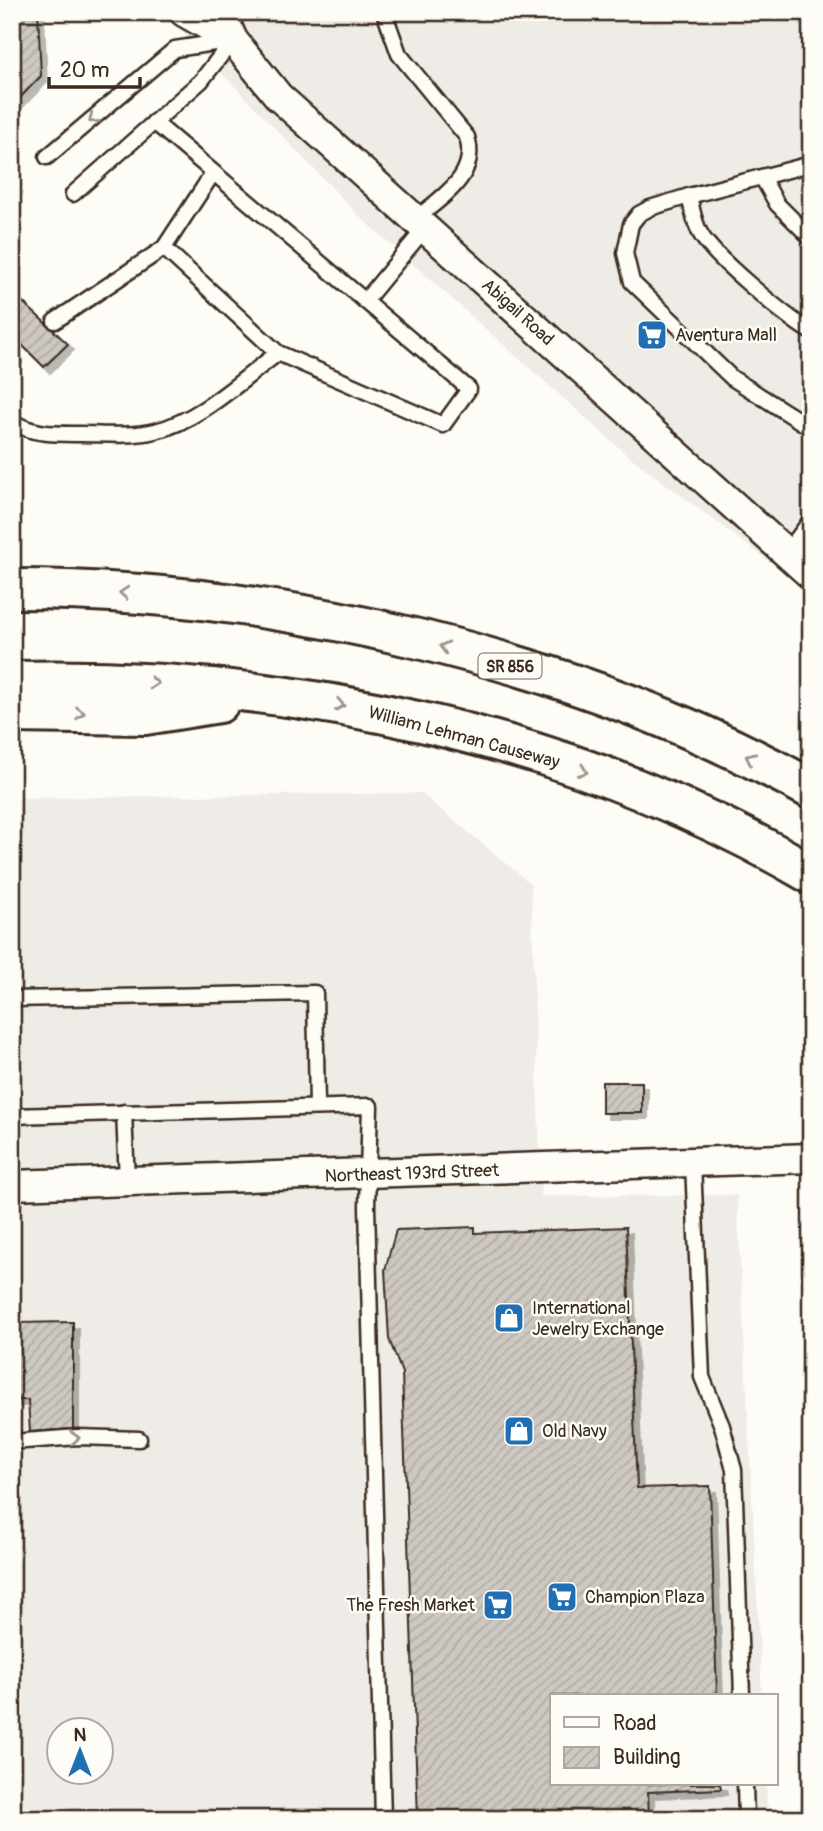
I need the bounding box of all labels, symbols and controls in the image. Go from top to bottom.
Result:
scale bar [49,46,140,90]
text: 20 m [60,57,109,84]
one-way arrow [88,111,101,123]
street label: Abigail Road [477,274,559,351]
supermarket icon: Aventura Mall [635,318,669,352]
place label: Aventura Mall [675,324,777,347]
one-way arrow [118,586,129,601]
one-way arrow [438,641,450,655]
road number: SR 856 [478,653,542,678]
one-way arrow [149,675,160,690]
one-way arrow [334,697,346,712]
street label: William Lehman Causeway [366,701,562,774]
one-way arrow [76,705,86,721]
one-way arrow [745,752,757,766]
one-way arrow [577,763,589,777]
street label: Northeast 193rd Street [324,1159,500,1188]
place label: International Jewelry Exchange [532,1297,664,1341]
shop icon: International Jewelry Exchange [492,1301,526,1335]
shop icon: Old Navy [502,1414,536,1448]
place label: Old Navy [542,1420,607,1443]
one-way arrow [70,1430,81,1445]
supermarket icon: Champion Plaza [545,1580,579,1614]
place label: Champion Plaza [585,1586,705,1609]
supermarket icon: The Fresh Market [481,1588,515,1622]
place label: The Fresh Market [346,1594,476,1617]
legend [550,1694,778,1786]
text: Road [613,1710,657,1737]
north arrow [46,1716,116,1786]
text: N [74,1723,87,1747]
text: Building [613,1744,680,1771]

